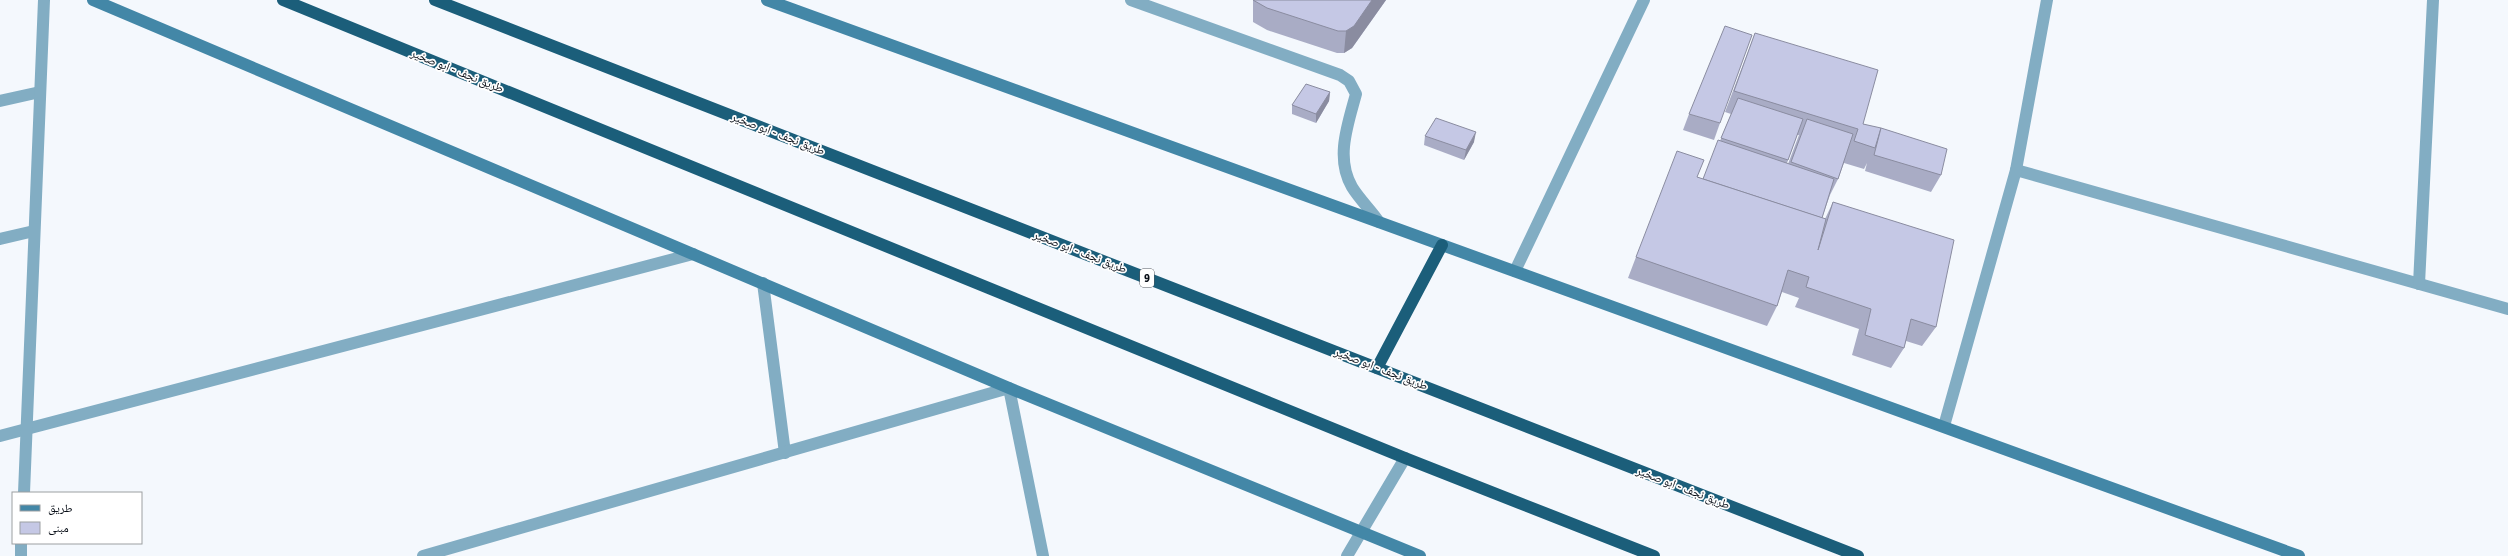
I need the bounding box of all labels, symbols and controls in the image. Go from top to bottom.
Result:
street label: طريق نجف - ابو صخير [407,45,506,96]
street label: طريق نجف - ابو صخير [728,109,827,159]
street label: طريق نجف - ابو صخير [1030,227,1129,277]
road number: 9 [1140,269,1154,287]
street label: طريق نجف - ابو صخير [1331,344,1430,394]
street label: طريق نجف - ابو صخير [1633,463,1732,513]
legend [12,492,142,544]
text: طريق [48,501,73,516]
text: مبنى [48,521,69,536]

